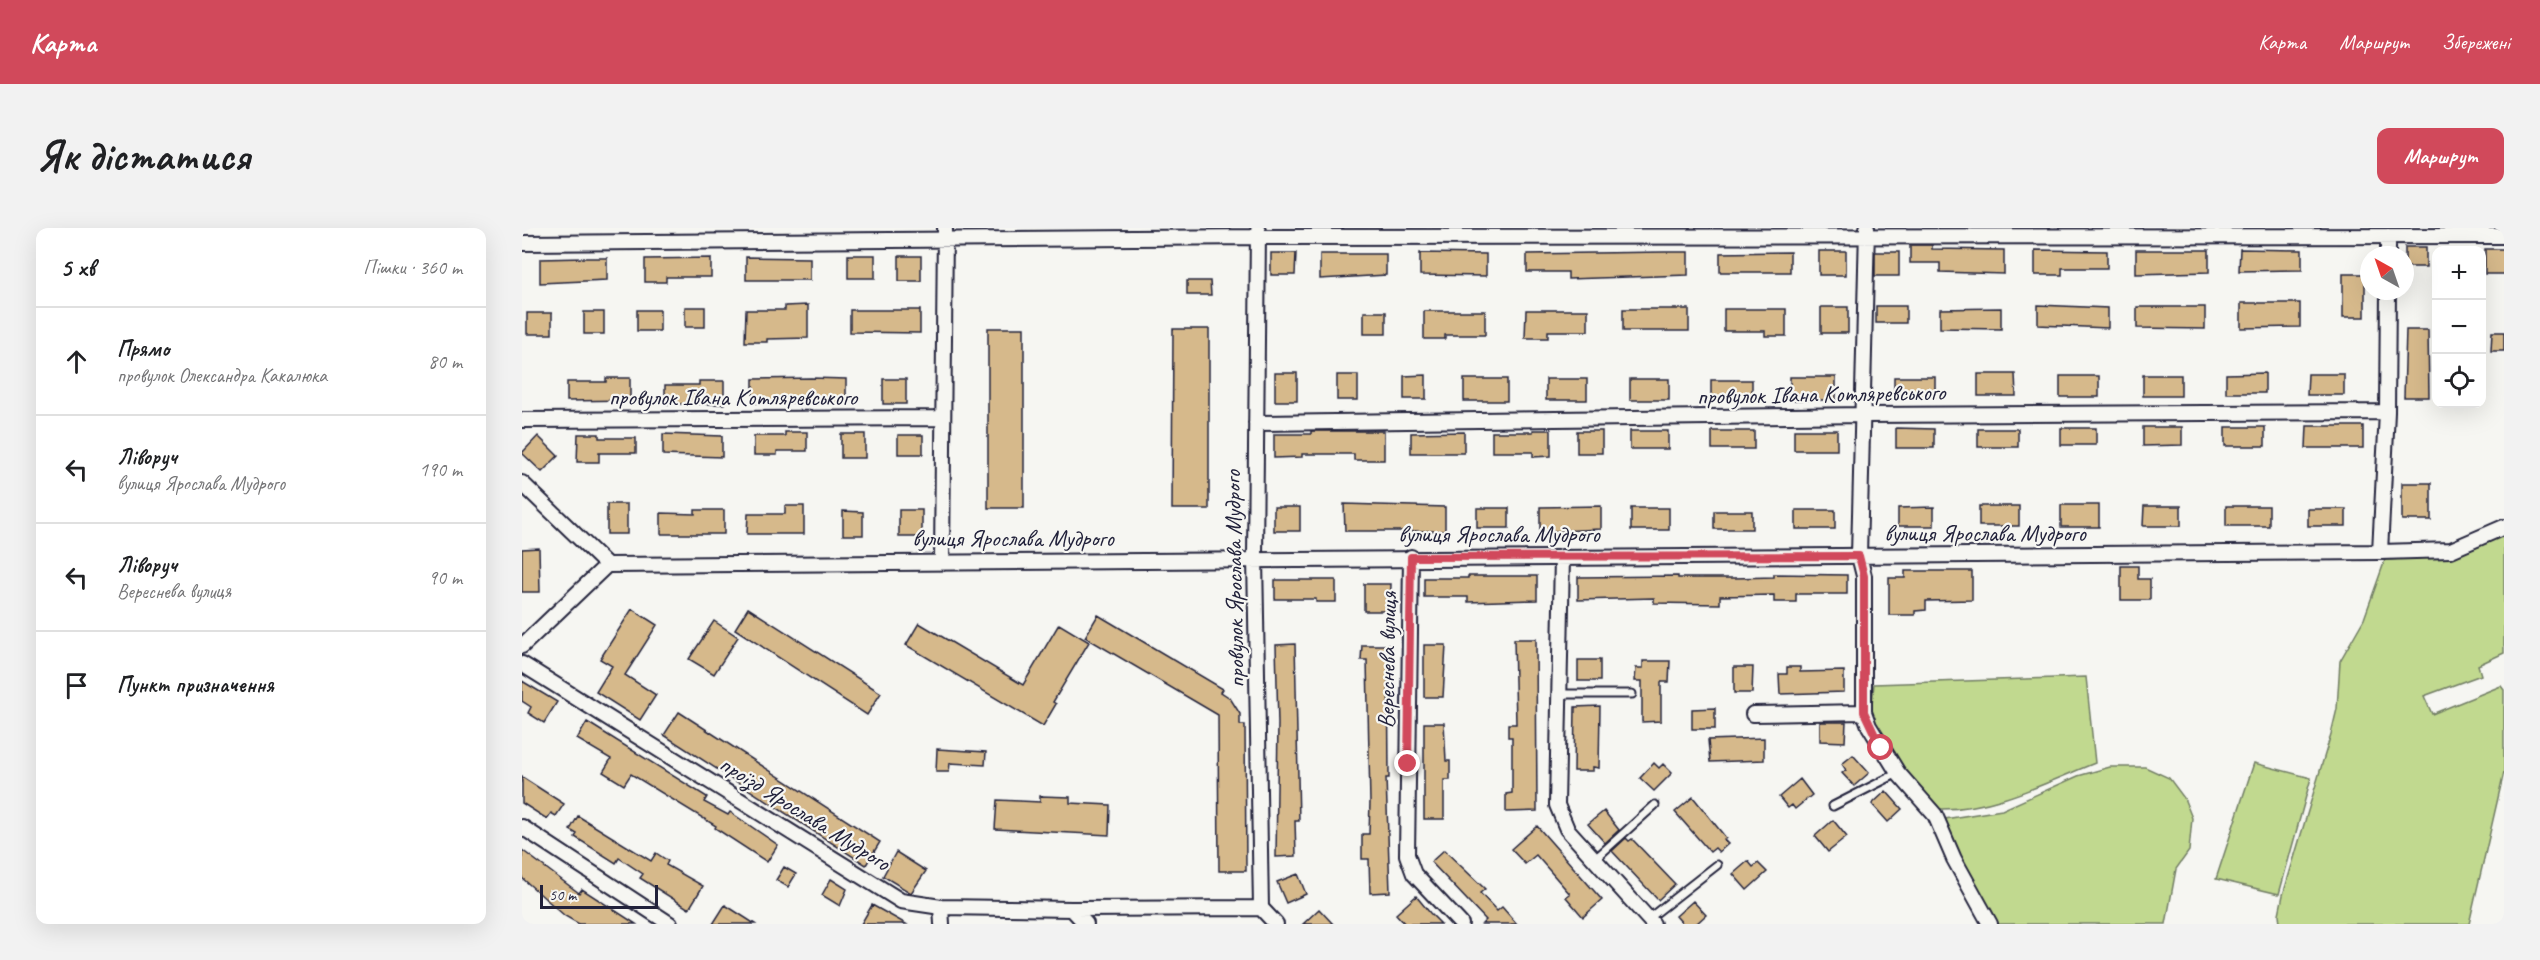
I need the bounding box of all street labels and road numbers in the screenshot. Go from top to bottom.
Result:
street label: провулок Івана Котляревського [1696,377,1947,411]
street label: провулок Івана Котляревського [609,382,859,412]
street label: провулок Ярослава Мудрого [1217,468,1251,688]
street label: вулиця Ярослава Мудрого [1884,518,2087,548]
street label: вулиця Ярослава Мудрого [1398,519,1601,549]
street label: вулиця Ярослава Мудрого [912,523,1115,553]
street label: Вереснева вулиця [1371,590,1403,729]
street label: проїзд Ярослава Мудрого [714,748,897,879]

